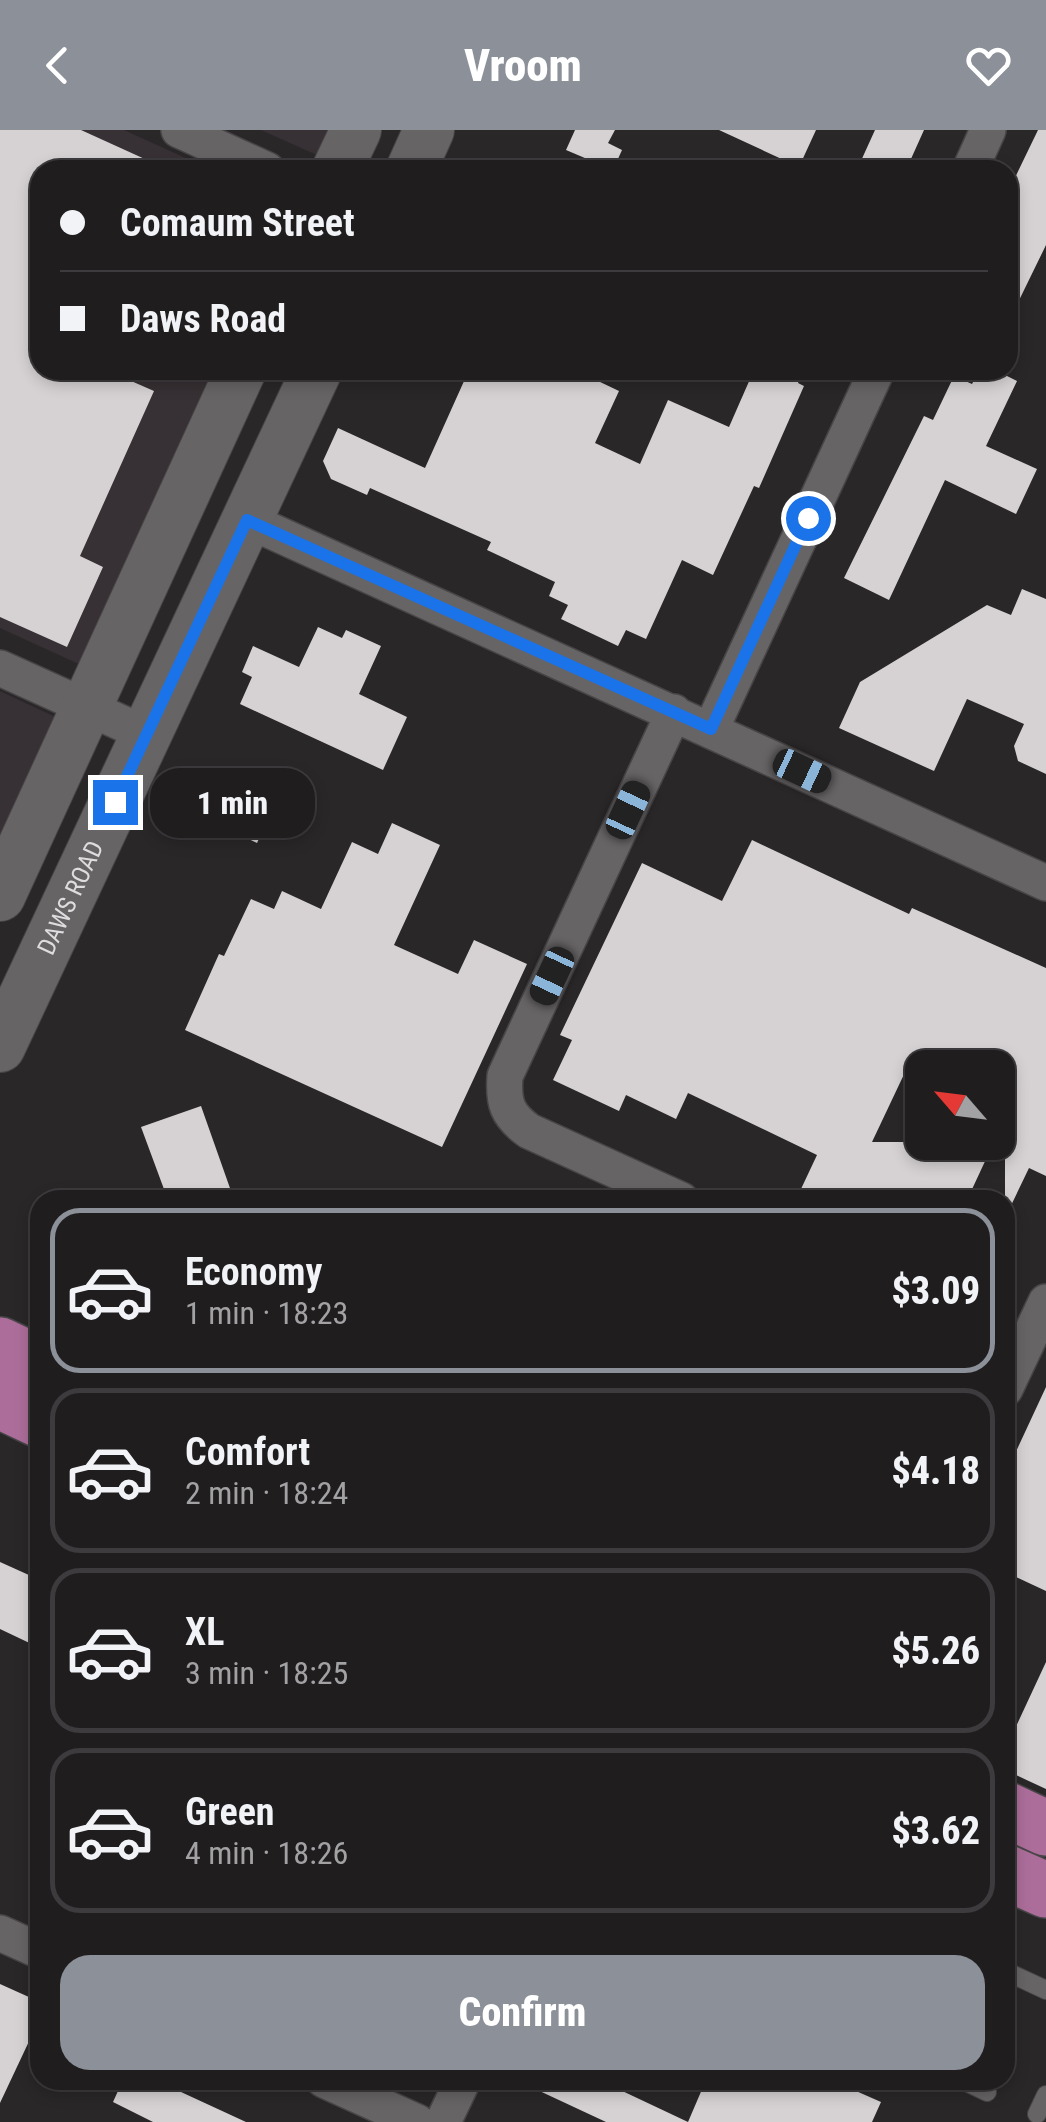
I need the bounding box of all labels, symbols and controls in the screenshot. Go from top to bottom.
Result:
icon: back [30,38,85,93]
icon: heart [961,38,1016,93]
text: Vroom [464,39,582,92]
text: Comaum Street [120,201,355,245]
text: Daws Road [120,297,286,341]
route start [786,496,831,541]
car [768,745,836,797]
callout: 1 min [150,767,315,837]
car [602,776,654,844]
route end [93,780,138,825]
text: 1 min [197,784,268,822]
street label: DAWS ROAD [31,836,109,959]
car [526,942,578,1010]
north arrow [905,1050,1015,1160]
map controls [905,1050,1015,1160]
icon: car [65,1246,155,1336]
text: Economy [185,1250,322,1294]
text: $3.09 [891,1269,980,1313]
text: 1 min · 18:23 [185,1294,348,1332]
icon: car [65,1426,155,1516]
text: Comfort [185,1430,310,1474]
text: $4.18 [891,1449,980,1493]
text: 2 min · 18:24 [185,1474,348,1512]
icon: car [65,1606,155,1696]
text: XL [185,1610,224,1654]
text: $5.26 [891,1629,980,1673]
text: 3 min · 18:25 [185,1654,348,1692]
icon: car [65,1786,155,1876]
text: Green [185,1790,275,1834]
text: $3.62 [891,1809,980,1853]
text: 4 min · 18:26 [185,1834,348,1872]
button: Confirm [60,1955,985,2070]

